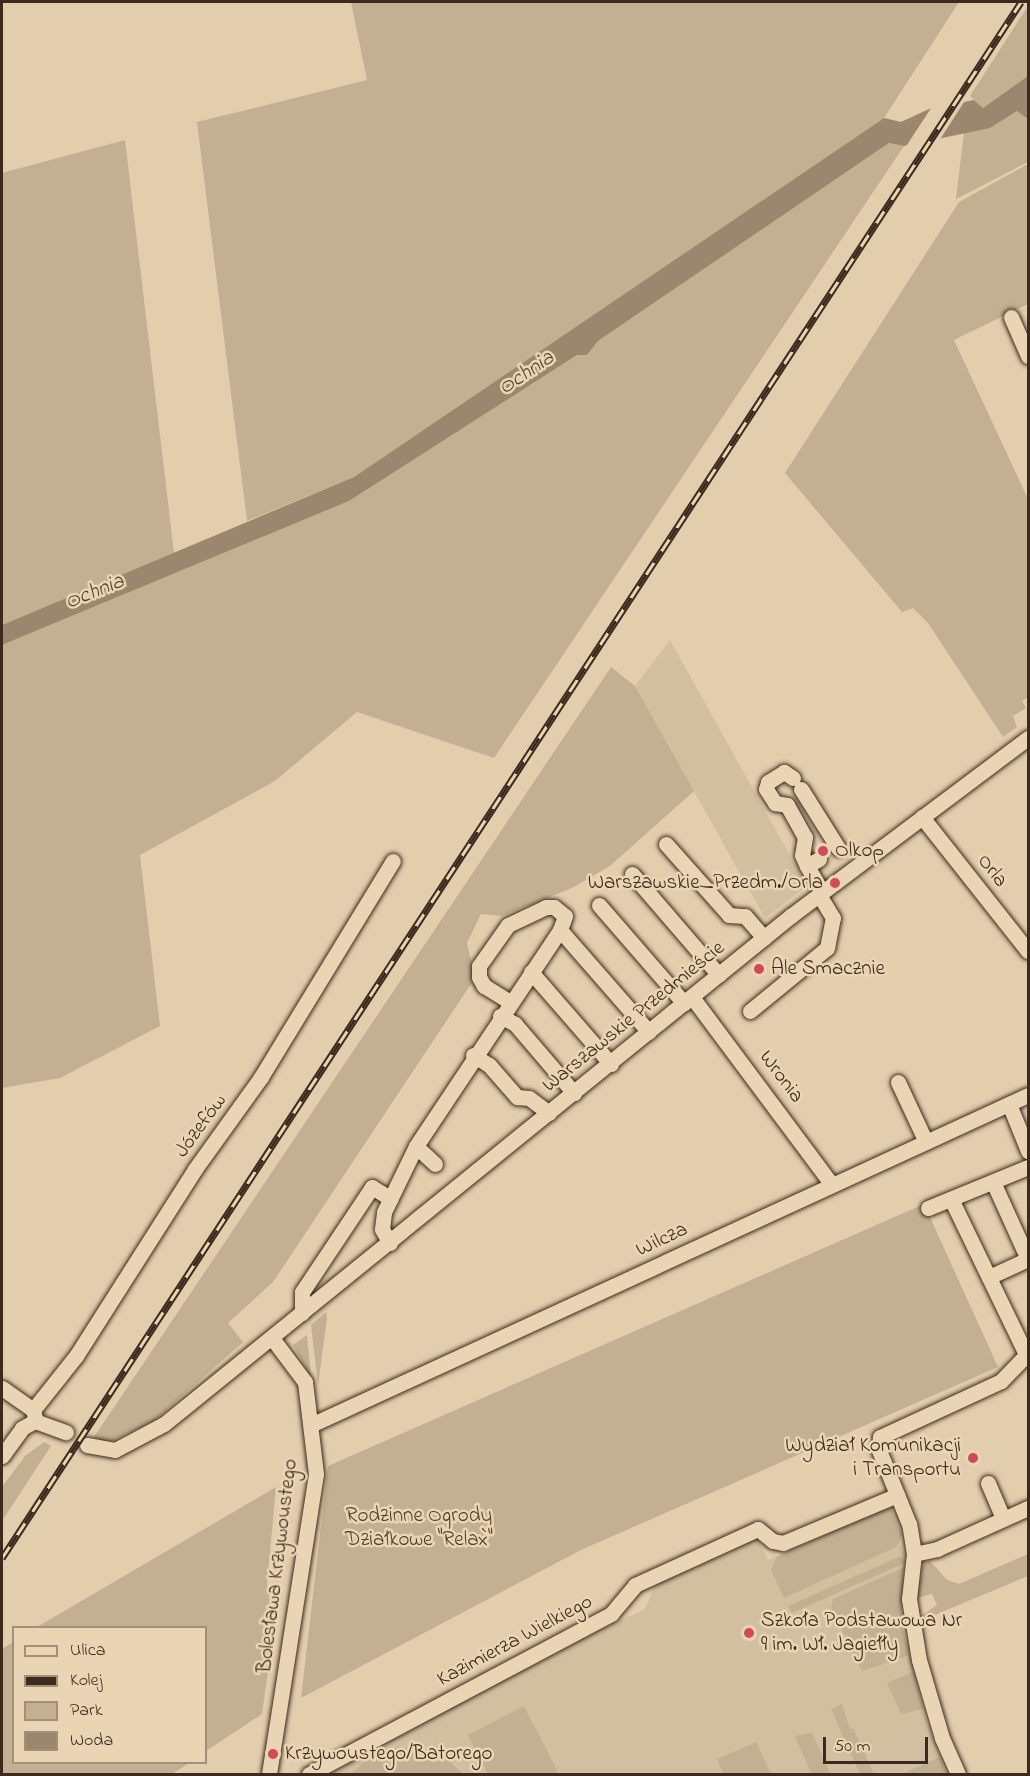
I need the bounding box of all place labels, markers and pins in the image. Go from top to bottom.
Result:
place label: Olkop [835,838,884,864]
marker: Olkop [816,844,830,858]
place label: Warszawskie_Przedm./Orla [588,870,823,896]
marker: Warszawskie_Przedm./Orla [828,876,842,890]
place label: Ale Smacznie [771,956,885,982]
marker: Ale Smacznie [752,962,766,976]
place label: Wydział Komunikacji i Transportu [785,1433,961,1483]
marker: Wydział Komunikacji i Transportu [966,1451,980,1465]
place label: Szkoła Podstawowa Nr 9 im. Wł. Jagiełły [761,1608,962,1658]
marker: Szkoła Podstawowa Nr 9 im. Wł. Jagiełły [742,1626,756,1640]
place label: Krzywoustego/Batorego [285,1741,492,1767]
marker: Krzywoustego/Batorego [266,1747,280,1761]

